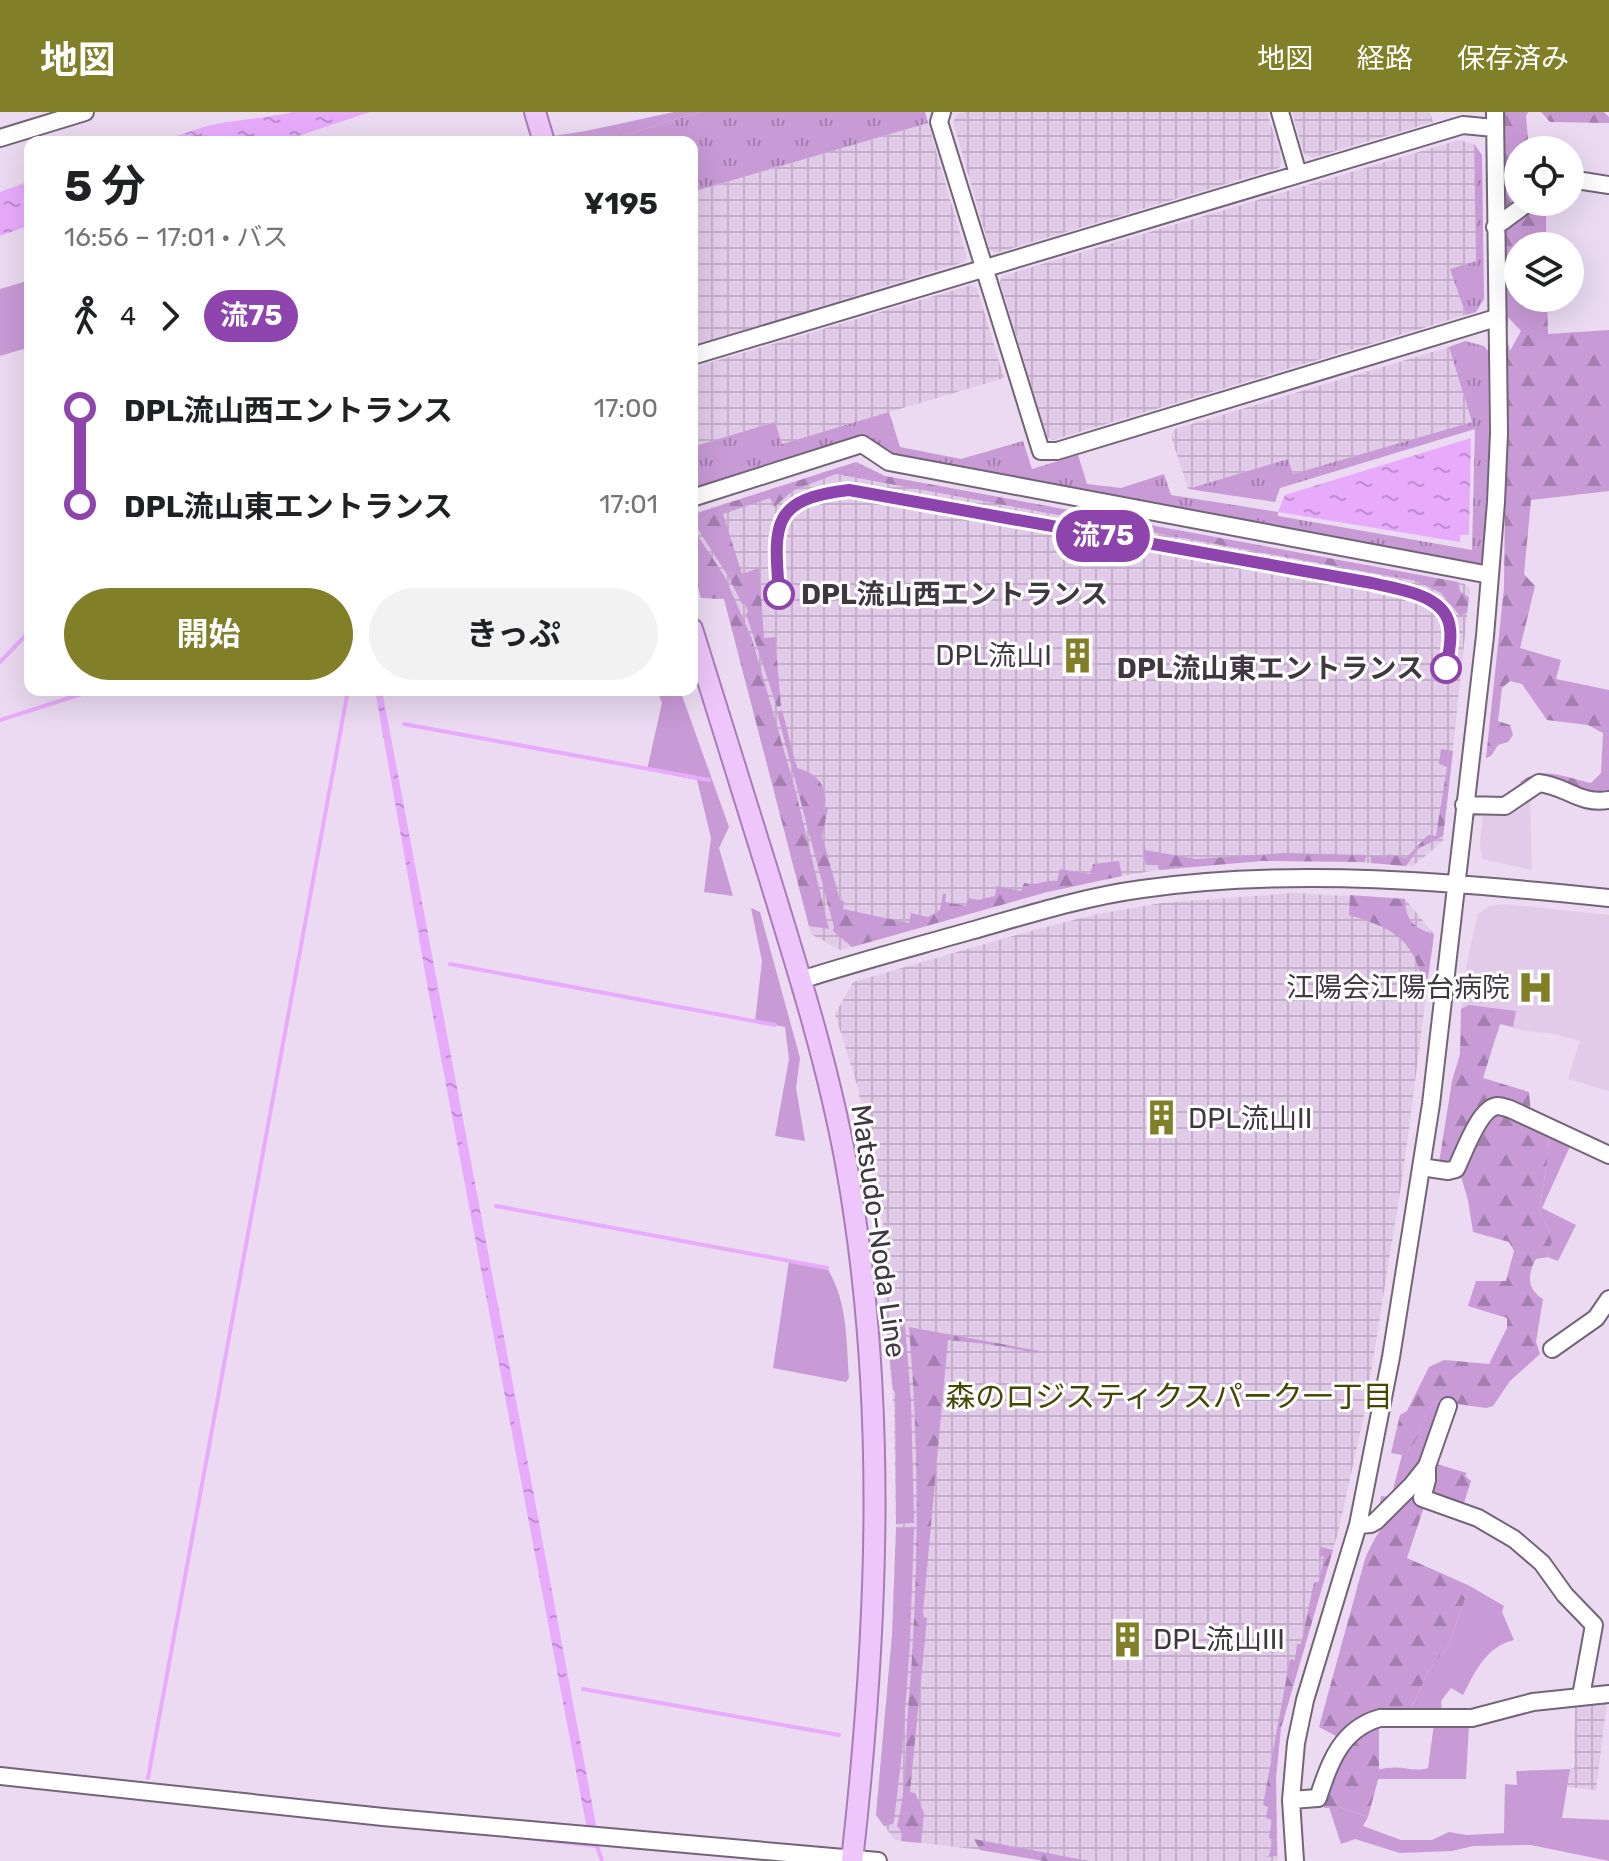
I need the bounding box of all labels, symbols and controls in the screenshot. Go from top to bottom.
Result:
text: 地図 [40,37,116,83]
text: 地図 [1257,42,1313,75]
text: 経路 [1357,42,1413,75]
text: 保存済み [1457,42,1569,75]
map controls [1504,136,1584,312]
button: locate [1504,136,1584,216]
text: 5 分 [64,160,146,212]
text: ¥195 [584,186,658,222]
text: 16:56 – 17:01 · バス [64,222,288,253]
button: layers [1504,232,1584,312]
icon: walk [64,294,108,338]
icon: forward [148,294,192,338]
text: 流75 [220,299,282,332]
text: 4 [120,301,136,332]
text: DPL流山西エントランス [124,393,453,429]
text: 17:00 [594,393,658,424]
text: DPL流山東エントランス [124,489,453,525]
text: 17:01 [599,489,658,520]
line badge: 流75 [1057,510,1149,562]
text: 流75 [1072,519,1134,552]
place label: DPL流山西エントランス [801,578,1108,611]
marker: DPL流山西エントランス [764,579,794,609]
button: 開始 [64,588,353,680]
button: きっぷ [369,588,658,680]
building icon: DPL流山I [1059,636,1097,674]
place label: DPL流山I [935,639,1052,672]
place label: DPL流山東エントランス [1117,652,1424,685]
marker: DPL流山東エントランス [1431,653,1461,683]
hospital icon: 江陽会江陽台病院 [1517,968,1555,1006]
place label: 江陽会江陽台病院 [1286,971,1510,1004]
building icon: DPL流山II [1143,1099,1181,1137]
street label: Matsudo-Noda Line [844,1102,913,1360]
place label: DPL流山II [1188,1102,1312,1135]
district label: 森のロジスティクスパーク一丁目 [945,1379,1393,1415]
building icon: DPL流山III [1108,1620,1146,1658]
place label: DPL流山III [1153,1623,1285,1656]

